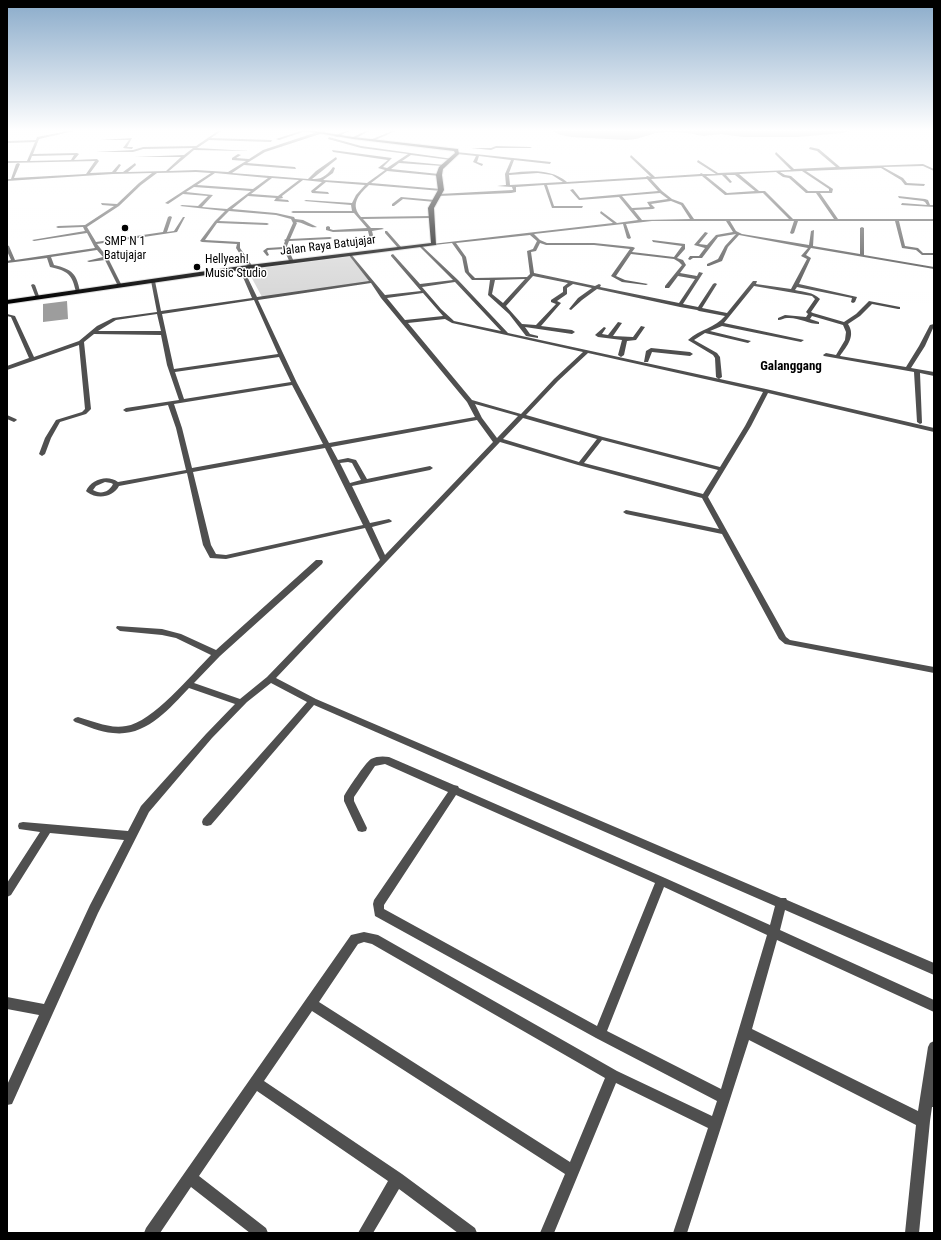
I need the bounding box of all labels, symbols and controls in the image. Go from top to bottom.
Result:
marker: SMP N 1 Batujajar [120,223,130,233]
street label: Jalan Raya Batujajar [279,233,377,259]
place label: SMP N 1 Batujajar [104,235,146,263]
place label: Hellyeah! Music Studio [205,253,267,281]
marker: Hellyeah! Music Studio [192,262,202,272]
district label: Galanggang [760,359,822,375]

